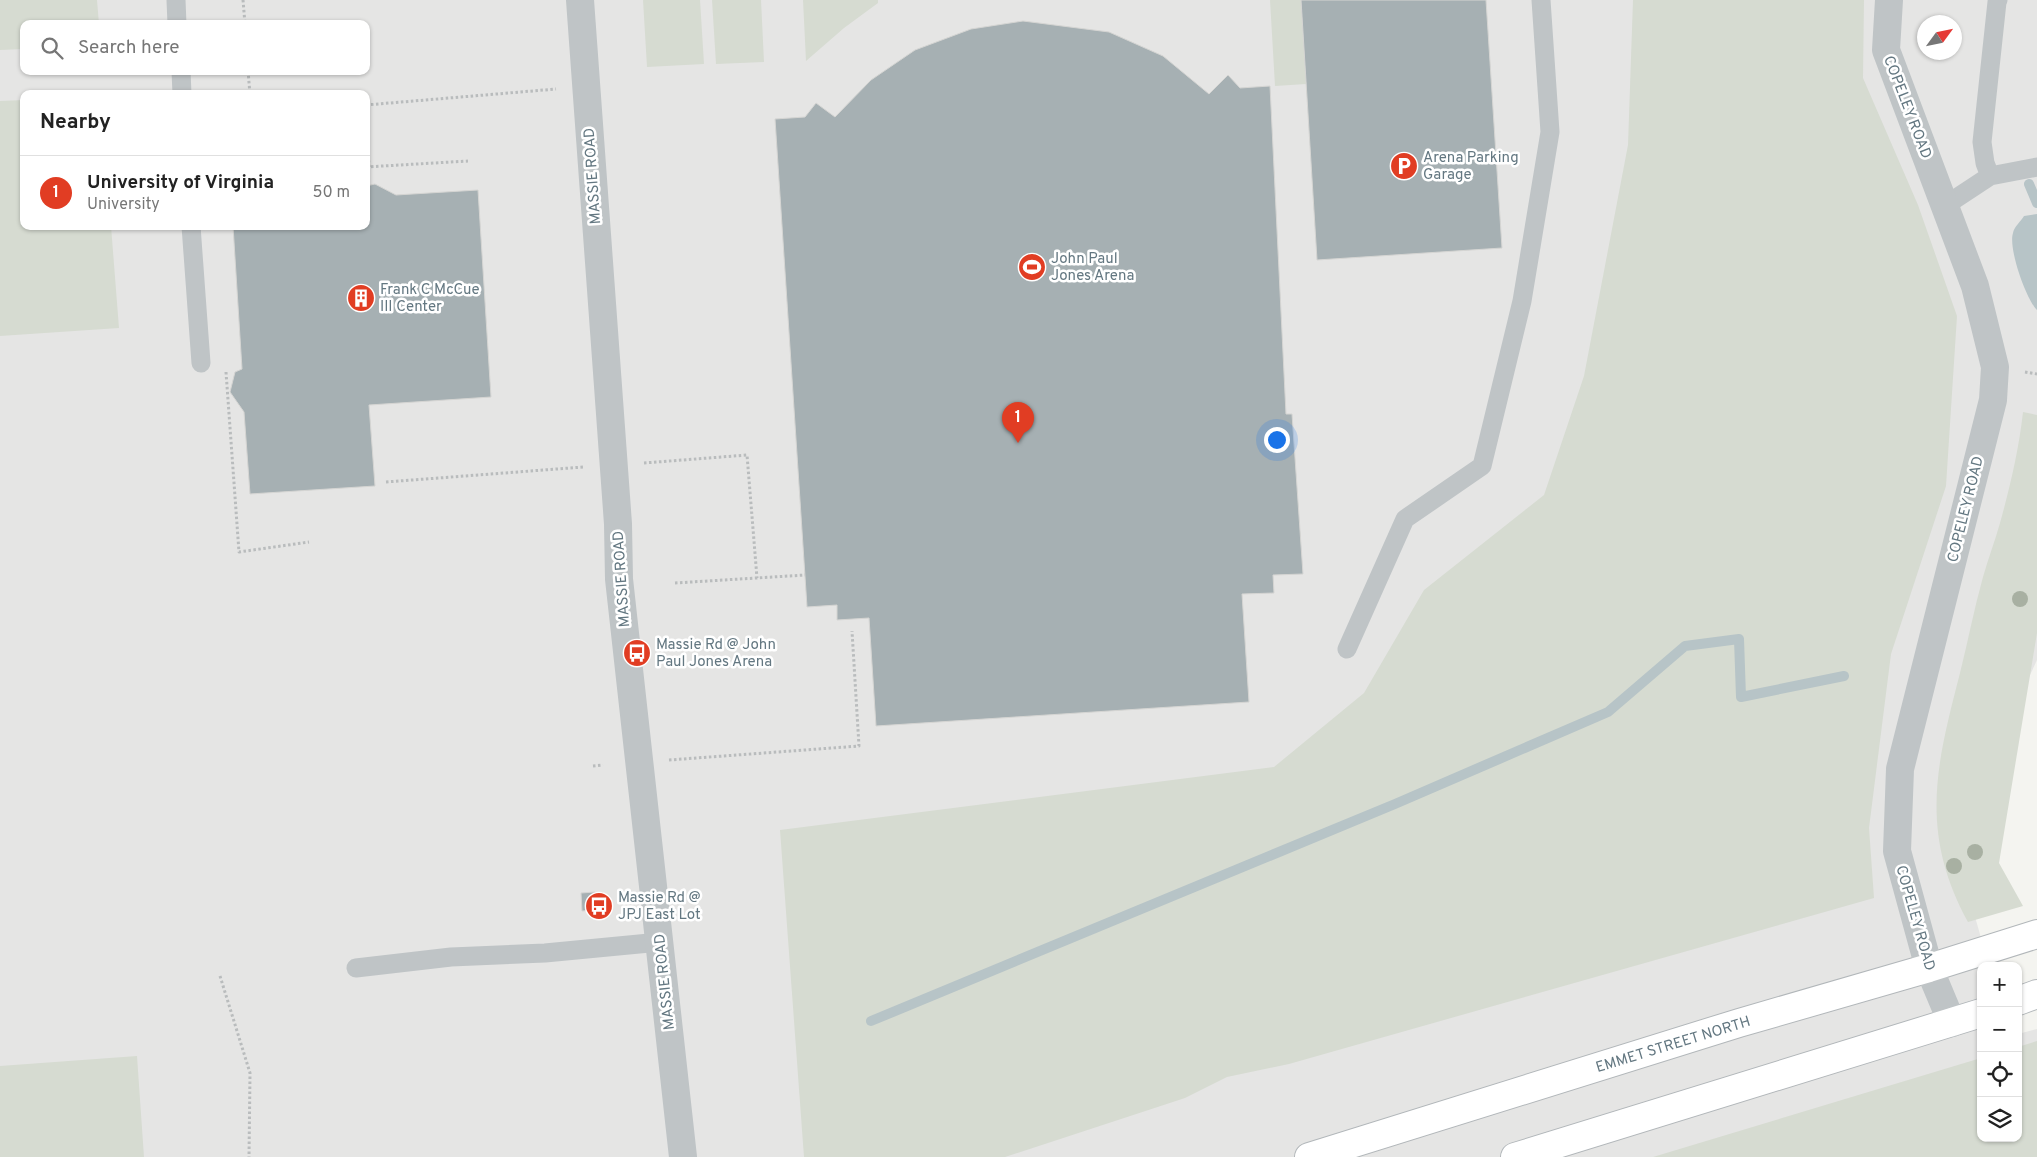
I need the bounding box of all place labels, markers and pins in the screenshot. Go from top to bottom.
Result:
place label: Arena Parking Garage [1423,149,1519,185]
parking icon: Arena Parking Garage [1389,151,1419,181]
place label: John Paul Jones Arena [1051,250,1134,286]
sports icon: John Paul Jones Arena [1017,252,1047,282]
place label: Frank C McCue III Center [380,281,480,317]
building icon: Frank C McCue III Center [346,283,376,313]
pin: 1 [1002,402,1034,443]
place label: Massie Rd @ John Paul Jones Arena [656,636,776,672]
bus stop icon: Massie Rd @ John Paul Jones Arena [622,638,652,668]
place label: Massie Rd @ JPJ East Lot [618,889,701,925]
bus stop icon: Massie Rd @ JPJ East Lot [584,891,614,921]

